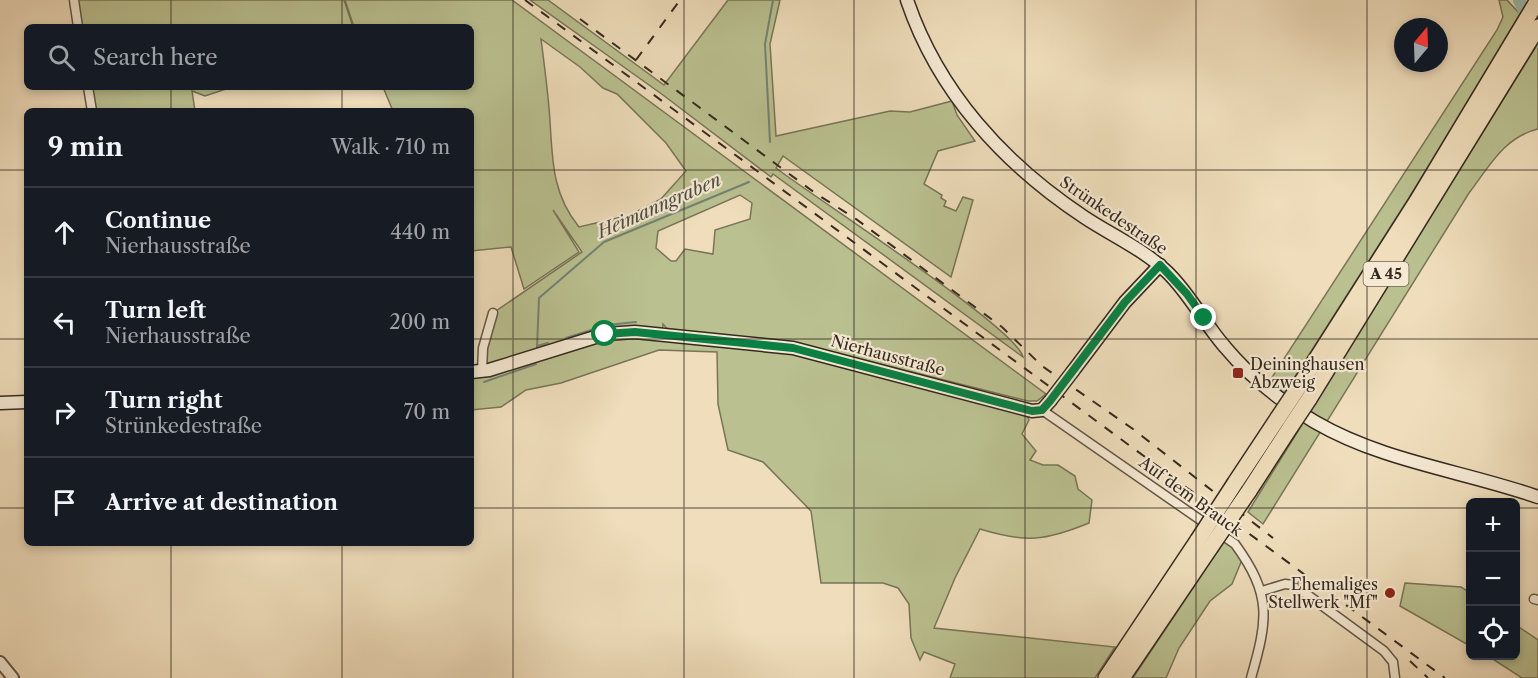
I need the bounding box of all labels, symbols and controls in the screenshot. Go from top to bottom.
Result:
north arrow [1394,18,1448,72]
search box [24,24,474,90]
icon: search [45,41,78,74]
text: Search here [93,44,218,71]
text: 9 min [48,131,123,163]
text: Walk · 710 m [331,135,450,159]
water label: Heimanngraben [592,169,724,244]
street label: Strünkedestraße [1056,172,1172,258]
text: Continue [105,207,211,234]
icon: ahead [48,216,81,249]
text: 440 m [390,220,450,244]
text: Nierhausstraße [105,234,251,258]
road number: A 45 [1364,262,1408,286]
text: Turn left [105,297,206,324]
route end [1190,304,1216,330]
icon: left [48,306,81,339]
text: 200 m [389,310,450,334]
route start [591,320,617,346]
text: Nierhausstraße [105,324,251,348]
street label: Nierhausstraße [829,330,947,380]
place label: Deininghausen Abzweig [1249,354,1364,392]
marker: Deininghausen Abzweig [1231,366,1245,380]
text: Turn right [105,387,223,414]
icon: right [48,396,81,429]
text: 70 m [404,400,450,424]
text: Strünkedestraße [105,414,262,438]
street label: Auf dem Brauck [1135,451,1247,541]
icon: arrive [48,486,81,519]
text: Arrive at destination [105,489,338,516]
map controls [1466,498,1520,660]
button: + [1466,498,1520,552]
button: − [1466,552,1520,606]
place label: Ehemaliges Stellwerk "Mf" [1268,574,1378,612]
marker: Ehemaliges Stellwerk "Mf" [1383,586,1397,600]
button: locate [1466,606,1520,660]

